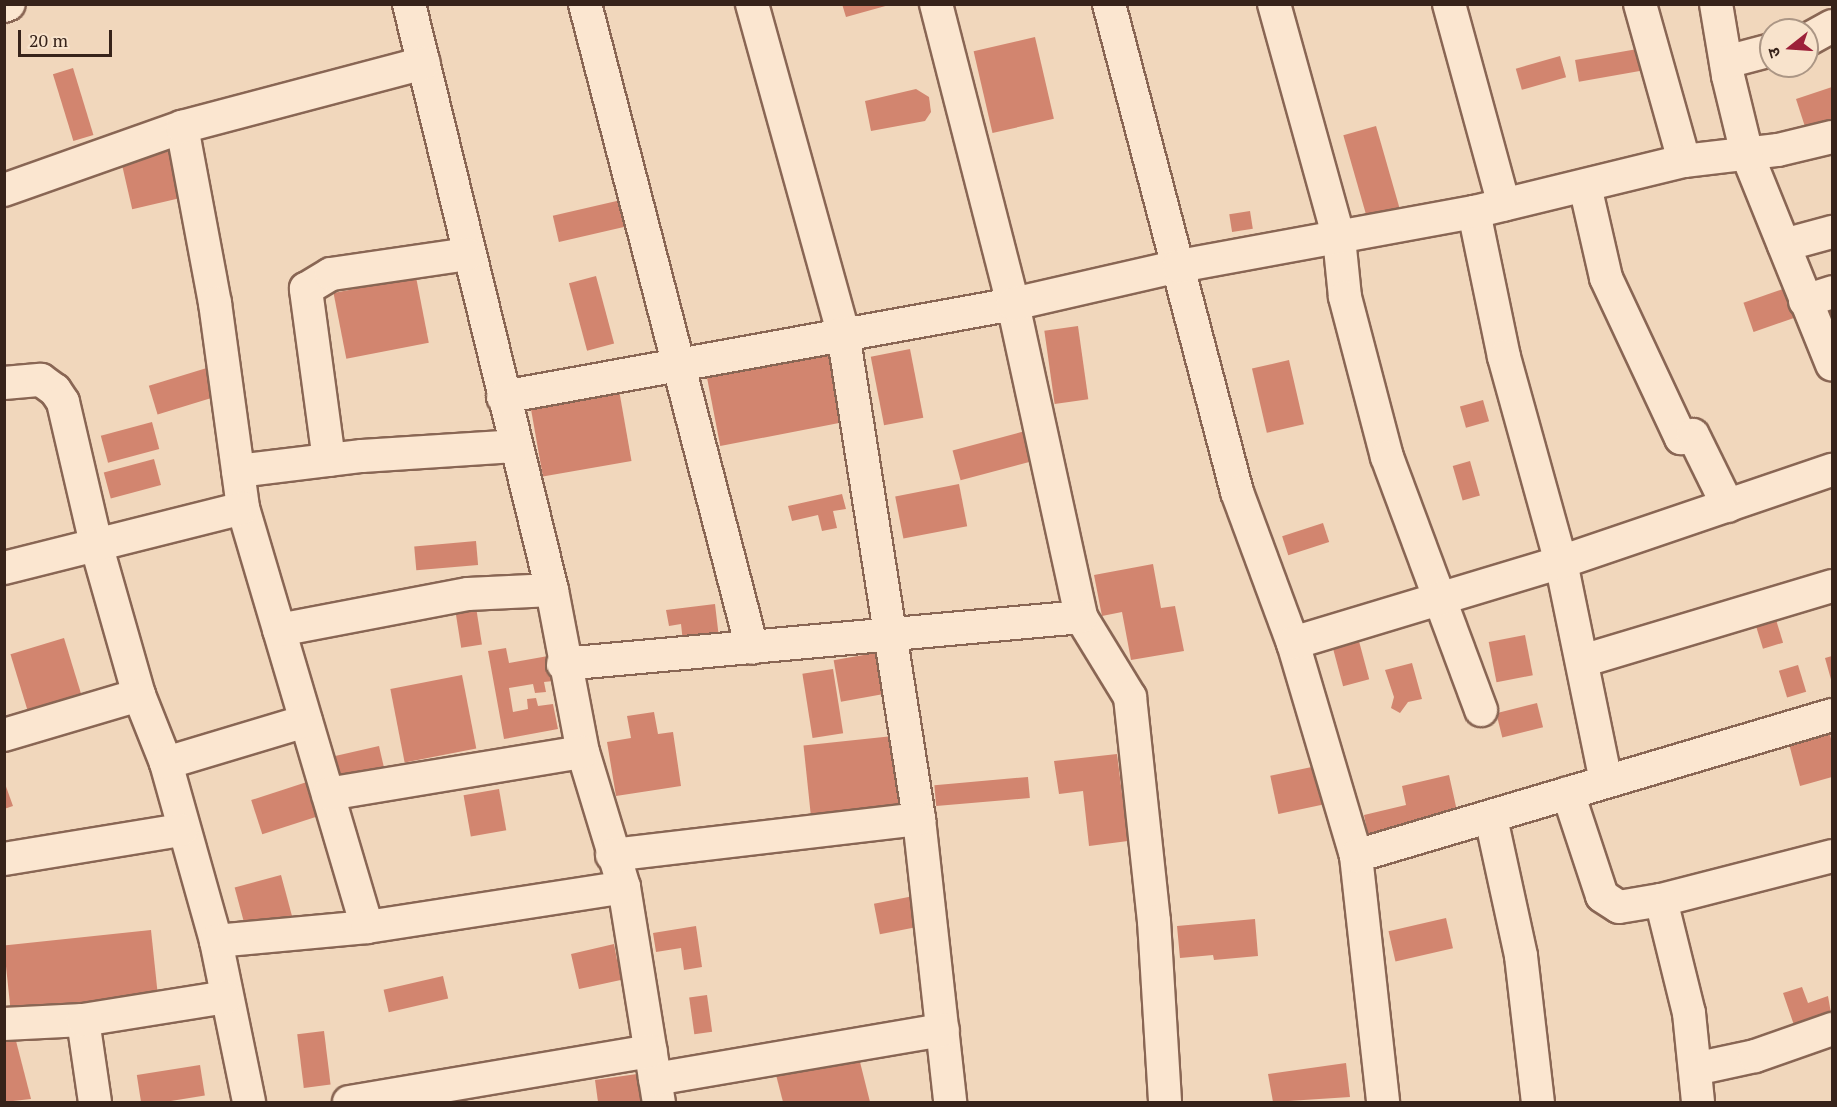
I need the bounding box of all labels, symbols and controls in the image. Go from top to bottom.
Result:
scale bar [21,18,116,56]
north arrow [1759,18,1819,78]
text: 20 m [29,28,68,52]
text: उ [1762,45,1786,60]

